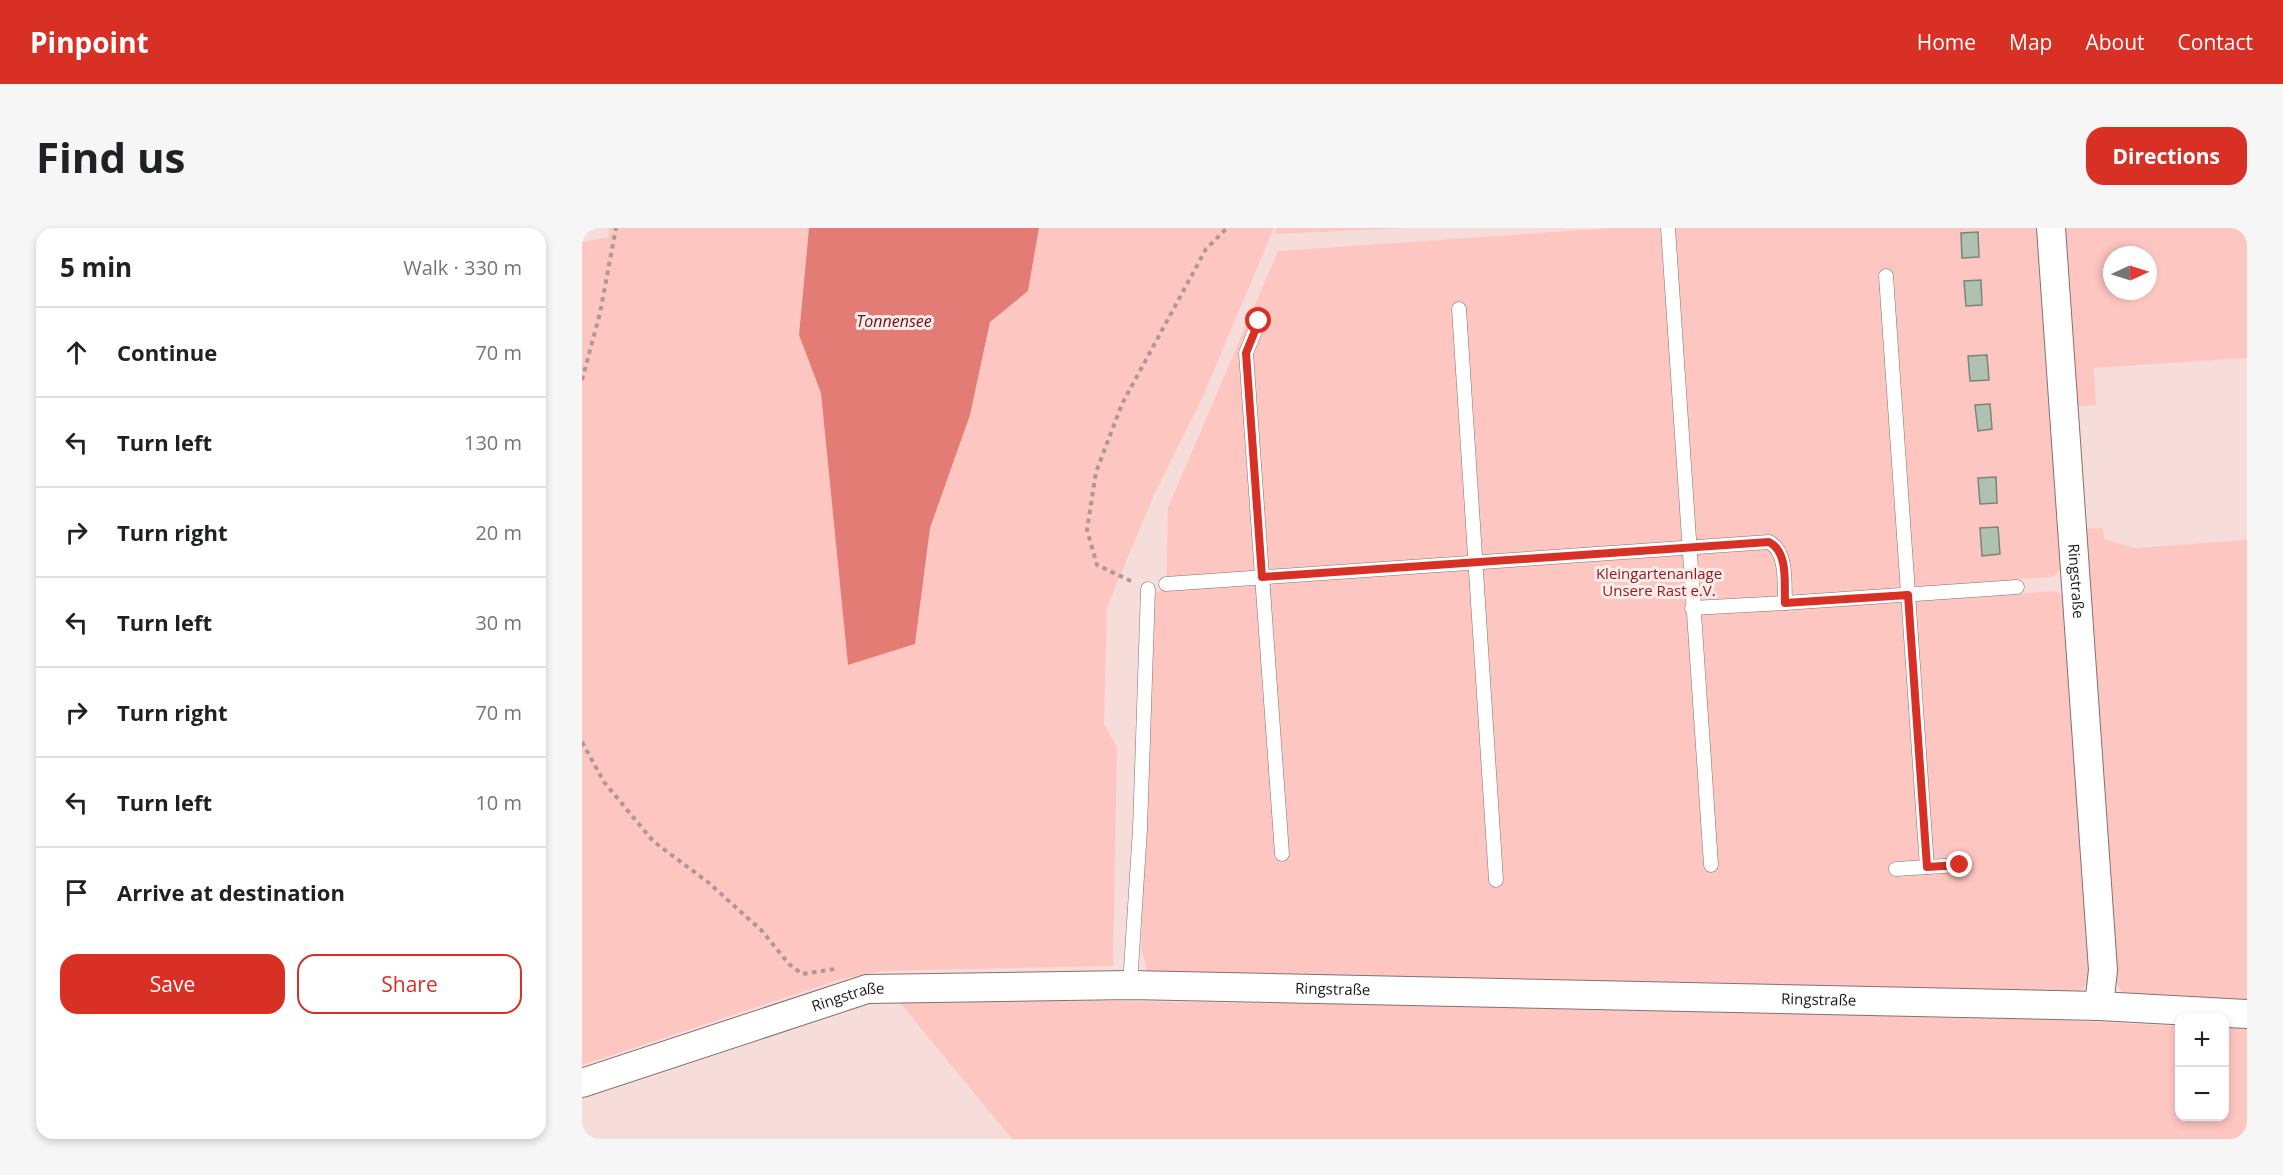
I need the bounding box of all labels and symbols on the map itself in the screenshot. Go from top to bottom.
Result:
north arrow [2103,246,2157,300]
route start [1245,307,1271,333]
water label: Tonnensee [856,310,932,332]
street label: Ringstraße [2064,543,2089,619]
park label: Kleingartenanlage Unsere Rast e.V. [1596,563,1722,600]
route end [1946,851,1972,877]
street label: Ringstraße [809,978,885,1016]
street label: Ringstraße [1295,978,1371,999]
street label: Ringstraße [1781,988,1857,1010]

